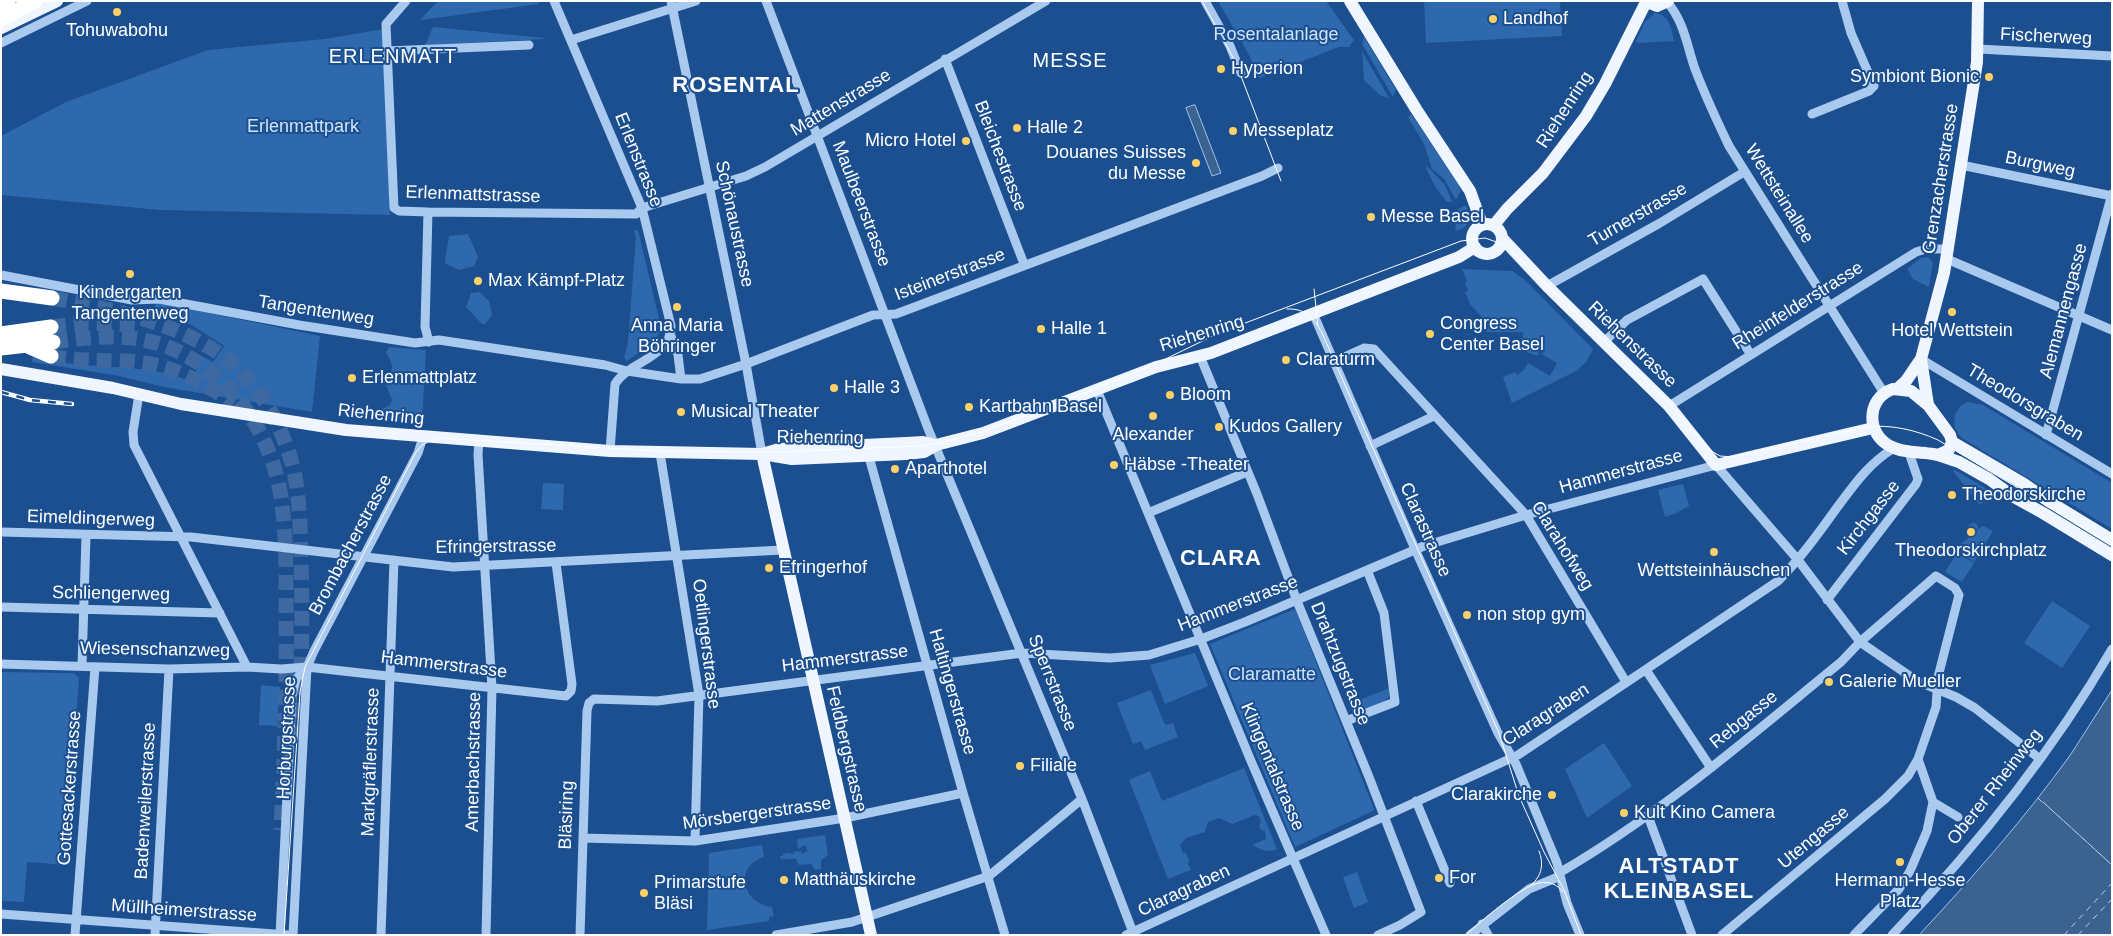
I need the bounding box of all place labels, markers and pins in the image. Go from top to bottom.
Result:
marker: Tohuwabohu [111,6,123,18]
place label: Landhof [1503,8,1568,30]
marker: Landhof [1487,13,1499,25]
place label: Tohuwabohu [66,20,168,42]
place label: Hyperion [1231,58,1303,80]
marker: Hyperion [1215,63,1227,75]
place label: Symbiont Bionic [1850,66,1979,88]
marker: Symbiont Bionic [1983,71,1995,83]
place label: Halle 2 [1027,117,1083,139]
place label: Messeplatz [1243,120,1334,142]
marker: Halle 2 [1011,122,1023,134]
marker: Messeplatz [1227,125,1239,137]
place label: Micro Hotel [865,130,956,152]
marker: Micro Hotel [960,135,972,147]
place label: Douanes Suisses du Messe [1046,142,1186,184]
marker: Douanes Suisses du Messe [1190,157,1202,169]
place label: Messe Basel [1381,206,1484,228]
marker: Messe Basel [1365,211,1377,223]
marker: Kindergarten Tangentenweg [124,268,136,280]
place label: Max Kämpf-Platz [488,270,625,292]
marker: Max Kämpf-Platz [472,275,484,287]
place label: Kindergarten Tangentenweg [71,282,189,324]
marker: Anna Maria Böhringer [671,301,683,313]
marker: Hotel Wettstein [1946,306,1958,318]
place label: Congress Center Basel [1440,313,1544,356]
place label: Anna Maria Böhringer [631,315,723,358]
place label: Halle 1 [1051,318,1107,340]
place label: Hotel Wettstein [1891,320,2013,342]
marker: Halle 1 [1035,323,1047,335]
marker: Congress Center Basel [1424,328,1436,340]
place label: Claraturm [1296,349,1375,371]
marker: Claraturm [1280,354,1292,366]
place label: Erlenmattplatz [362,367,477,389]
marker: Erlenmattplatz [346,372,358,384]
place label: Halle 3 [844,377,900,399]
marker: Halle 3 [828,382,840,394]
place label: Bloom [1180,384,1231,406]
marker: Bloom [1164,389,1176,401]
place label: Kartbahn Basel [979,396,1102,418]
place label: Musical Theater [691,401,819,423]
marker: Kartbahn Basel [963,401,975,413]
marker: Musical Theater [675,406,687,418]
marker: Alexander [1147,410,1159,422]
place label: Kudos Gallery [1229,416,1342,438]
marker: Kudos Gallery [1213,421,1225,433]
place label: Alexander [1112,424,1194,446]
place label: Häbse -Theater [1124,454,1249,476]
place label: Aparthotel [905,458,987,480]
marker: Häbse -Theater [1108,459,1120,471]
marker: Aparthotel [889,463,901,475]
place label: Theodorskirche [1962,484,2086,506]
marker: Theodorskirche [1946,489,1958,501]
marker: Theodorskirchplatz [1965,526,1977,538]
place label: Theodorskirchplatz [1895,540,2047,562]
marker: Wettsteinhäuschen [1708,546,1720,558]
place label: Efringerhof [779,557,867,579]
place label: Wettsteinhäuschen [1638,560,1790,582]
marker: Efringerhof [763,562,775,574]
place label: non stop gym [1477,604,1585,626]
marker: non stop gym [1461,609,1473,621]
place label: Galerie Mueller [1839,671,1961,693]
marker: Galerie Mueller [1823,676,1835,688]
place label: Filiale [1030,755,1077,777]
marker: Filiale [1014,760,1026,772]
place label: Clarakirche [1451,784,1542,806]
marker: Clarakirche [1546,789,1558,801]
place label: Kult Kino Camera [1634,802,1775,824]
marker: Kult Kino Camera [1618,807,1630,819]
marker: Hermann-Hesse Platz [1894,856,1906,868]
place label: For [1449,867,1476,889]
place label: Matthäuskirche [794,869,916,891]
place label: Hermann-Hesse Platz [1834,870,1966,912]
place label: Primarstufe Bläsi [654,872,746,914]
marker: For [1433,872,1445,884]
marker: Matthäuskirche [778,874,790,886]
marker: Primarstufe Bläsi [638,887,650,899]

